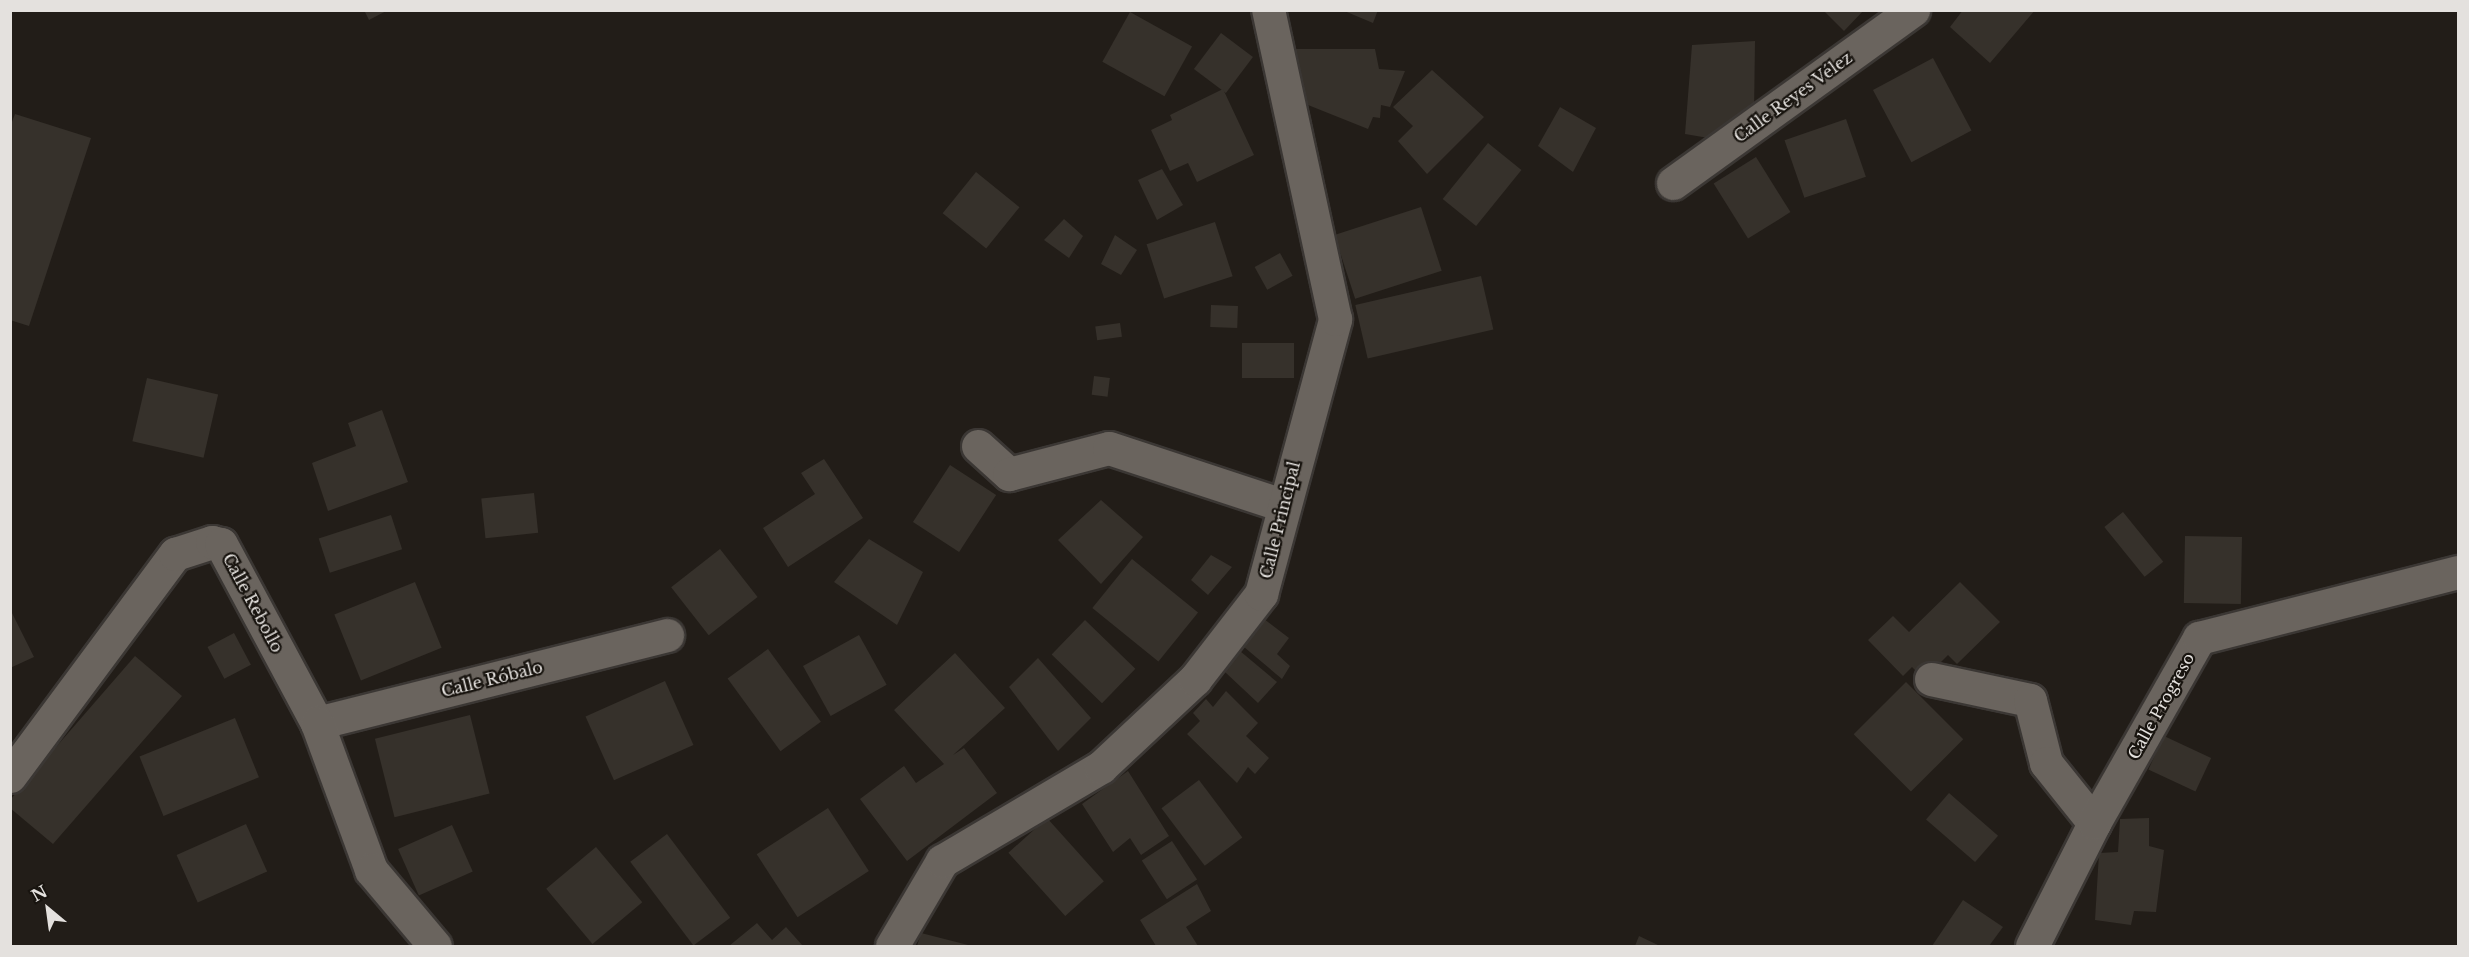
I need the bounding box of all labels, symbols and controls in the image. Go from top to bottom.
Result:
street label: Calle Reyes Vélez [1730,48,1856,146]
street label: Calle Principal [1256,459,1304,581]
street label: Calle Rebollo [219,550,287,656]
street label: Calle Progreso [2124,649,2198,763]
street label: Calle Róbalo [439,657,545,701]
north arrow [18,879,78,939]
text: N [28,881,51,906]

